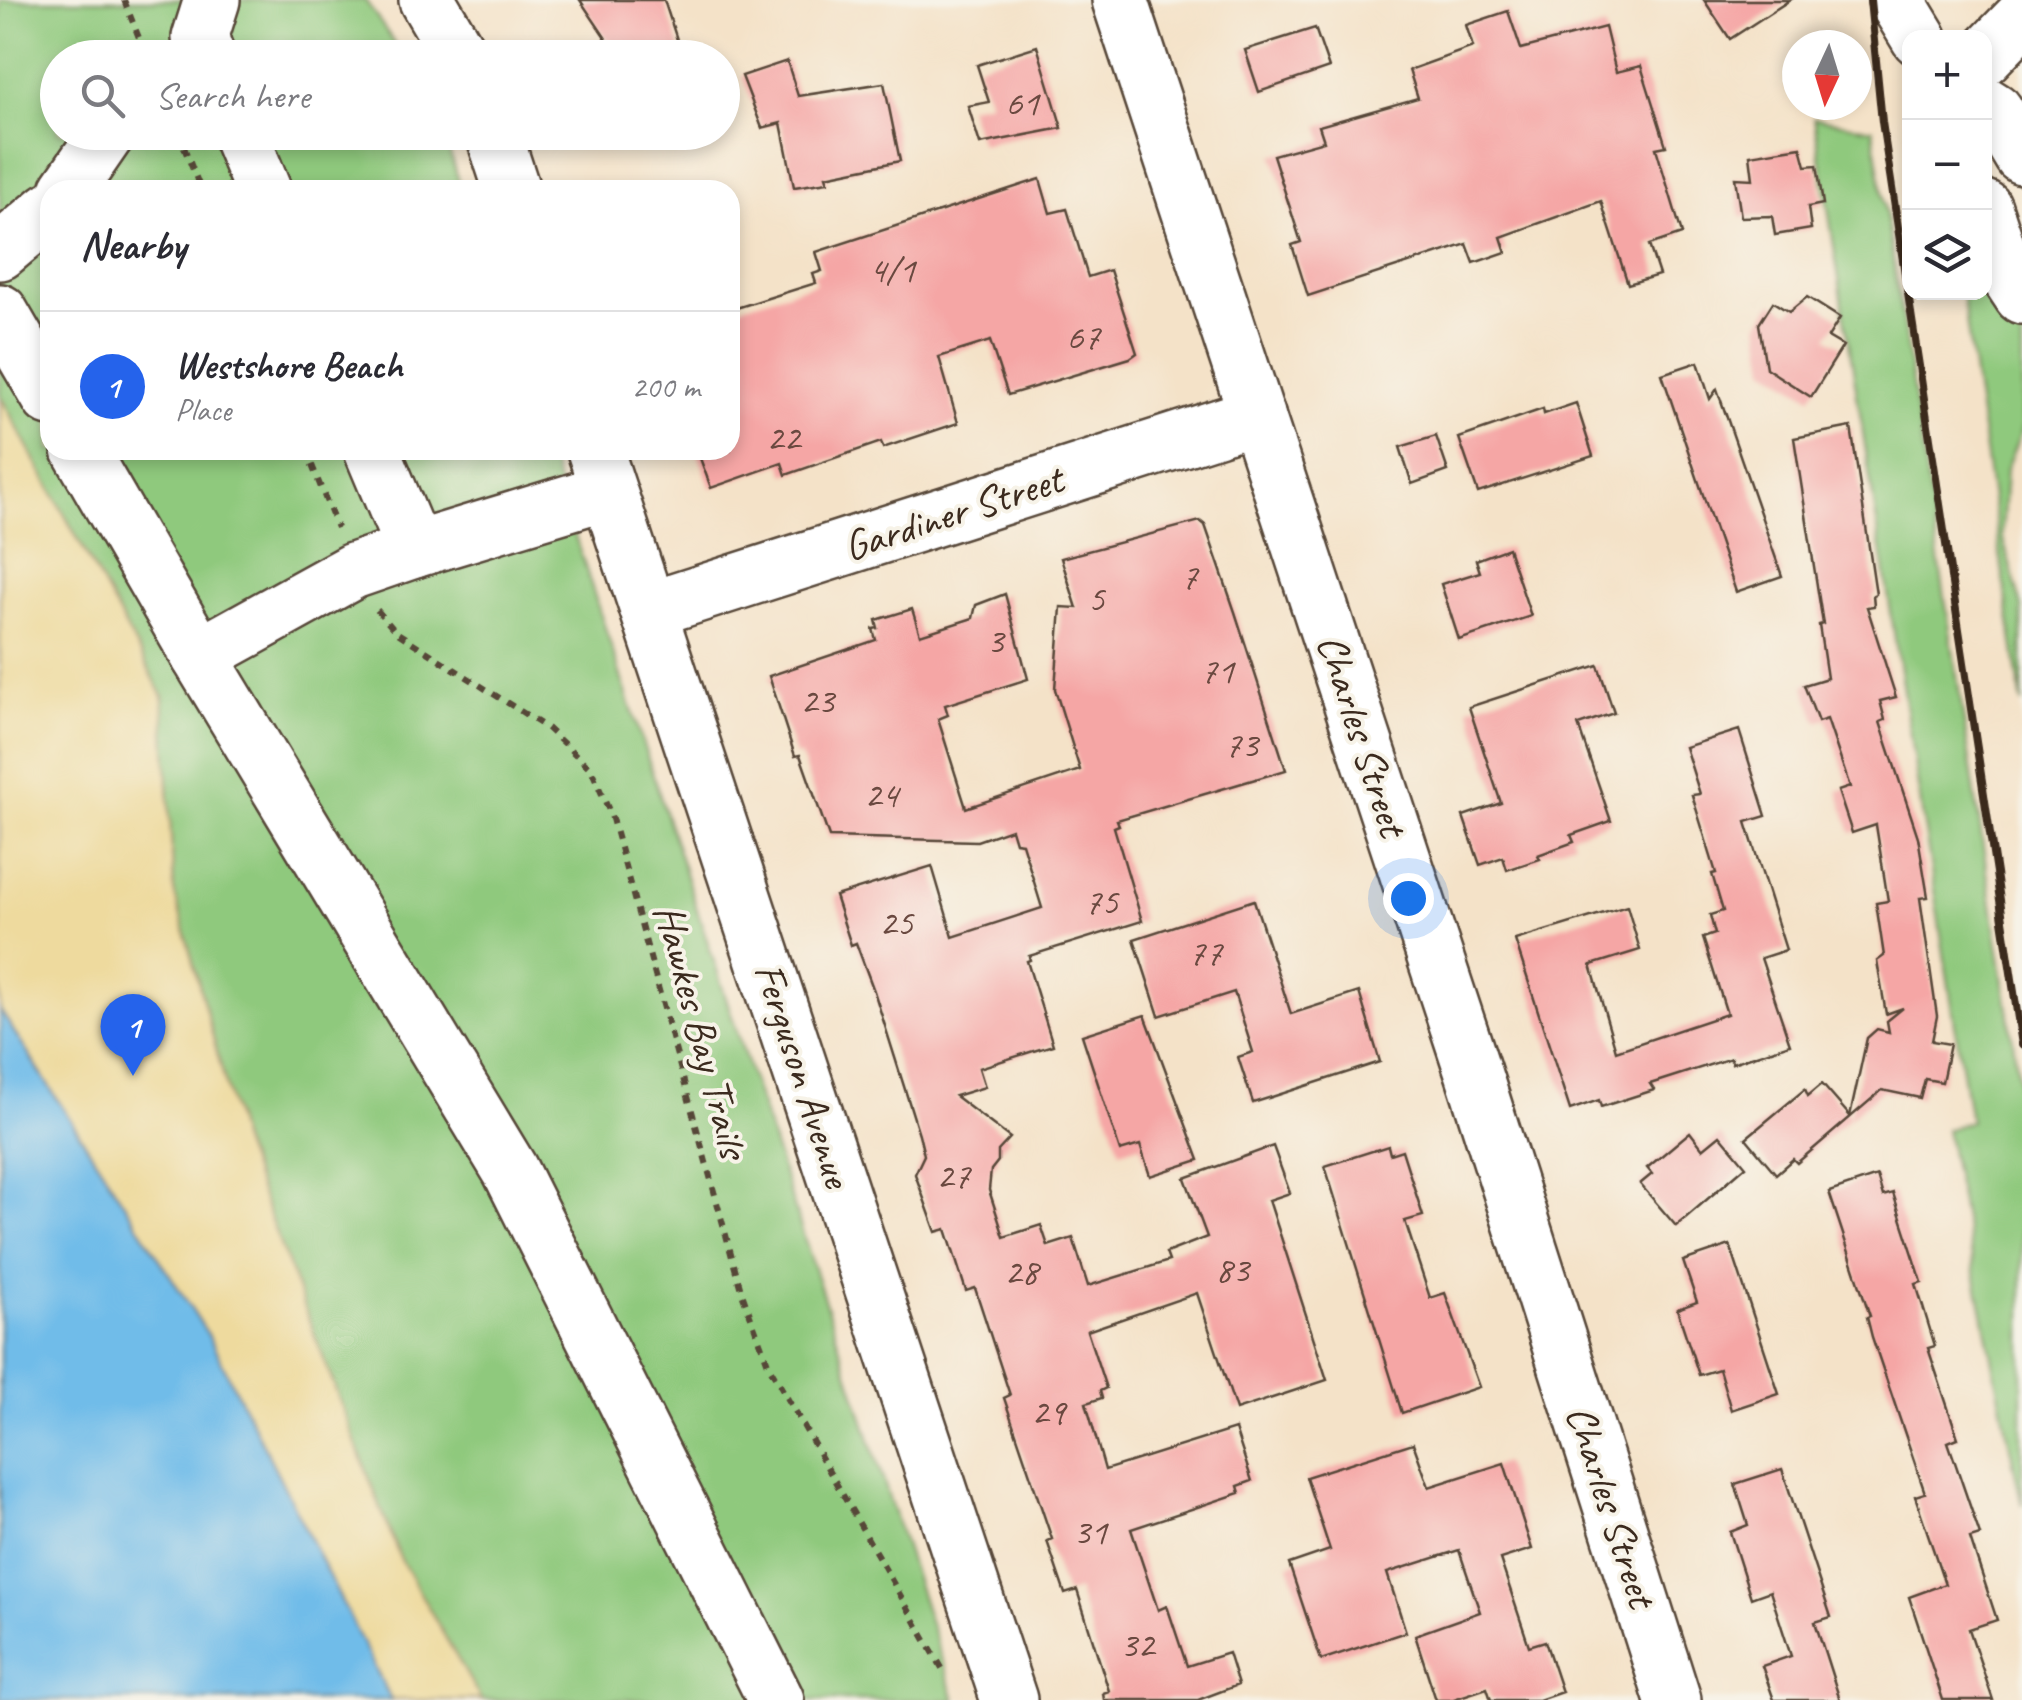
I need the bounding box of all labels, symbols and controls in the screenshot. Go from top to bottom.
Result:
north arrow [1782,30,1872,120]
map controls [1902,30,1992,300]
button: + [1902,30,1992,120]
search box [40,40,740,150]
icon: search [75,68,130,123]
text: Search here [155,72,310,119]
house number: 61 [1005,79,1041,126]
button: − [1902,120,1992,210]
button: layers [1902,210,1992,300]
text: Nearby [80,219,186,272]
house number: 4/1 [869,246,917,293]
house number: 67 [1066,313,1102,360]
text: Westshore Beach [175,342,403,389]
text: 1 [105,366,120,407]
text: 200 m [631,366,700,407]
text: Place [175,389,231,430]
house number: 22 [766,414,803,461]
street label: Gardiner Street [837,451,1073,573]
house number: 7 [1180,553,1199,600]
house number: 5 [1087,575,1106,622]
house number: 3 [986,617,1006,664]
street label: Charles Street [1305,628,1421,846]
house number: 71 [1200,647,1236,694]
house number: 23 [800,677,837,724]
house number: 73 [1224,721,1261,768]
house number: 24 [864,771,902,818]
your location [1383,873,1434,924]
house number: 75 [1084,878,1120,925]
street label: Hawkes Bay Trails [642,898,761,1167]
house number: 25 [879,899,915,946]
house number: 77 [1188,929,1224,976]
street label: Ferguson Avenue [742,956,865,1196]
pin: 1 [100,994,166,1076]
house number: 27 [936,1152,972,1199]
house number: 83 [1215,1246,1252,1293]
house number: 28 [1004,1248,1042,1295]
house number: 29 [1031,1388,1068,1435]
street label: Charles Street [1554,1399,1670,1617]
house number: 31 [1073,1508,1109,1555]
house number: 32 [1120,1621,1157,1668]

